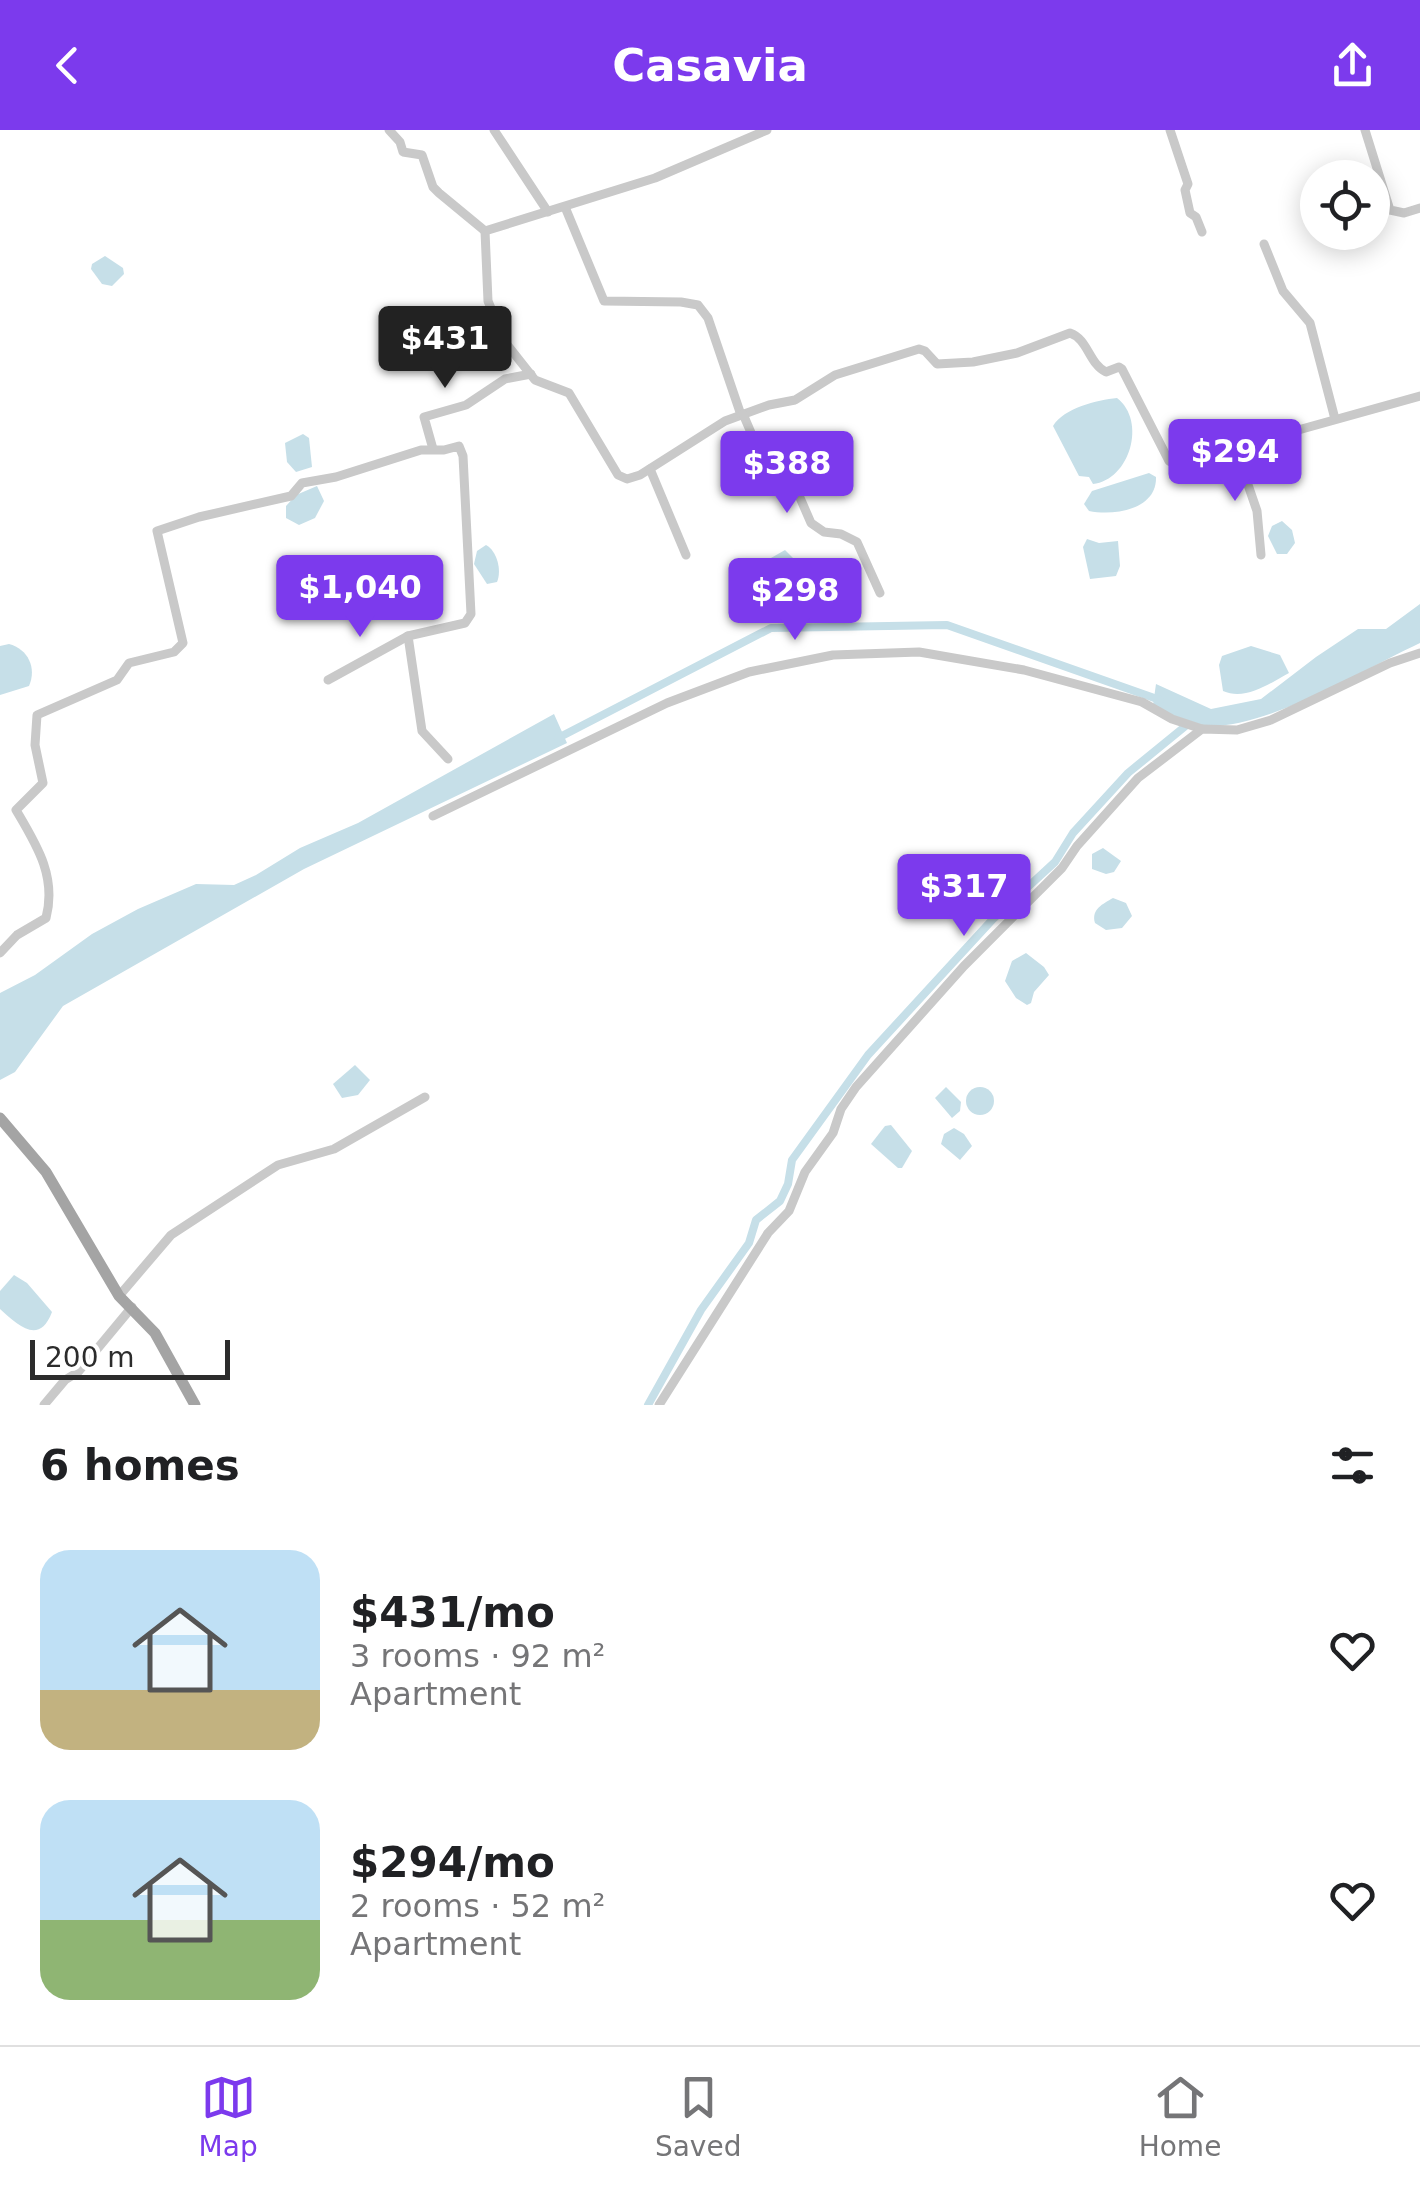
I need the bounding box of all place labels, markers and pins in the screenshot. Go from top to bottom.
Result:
pin: $431 [386,306,504,391]
pin: $294 [1176,419,1294,504]
pin: $388 [728,431,846,516]
pin: $1,040 [279,555,441,640]
pin: $298 [736,558,854,643]
pin: $317 [905,854,1023,939]

